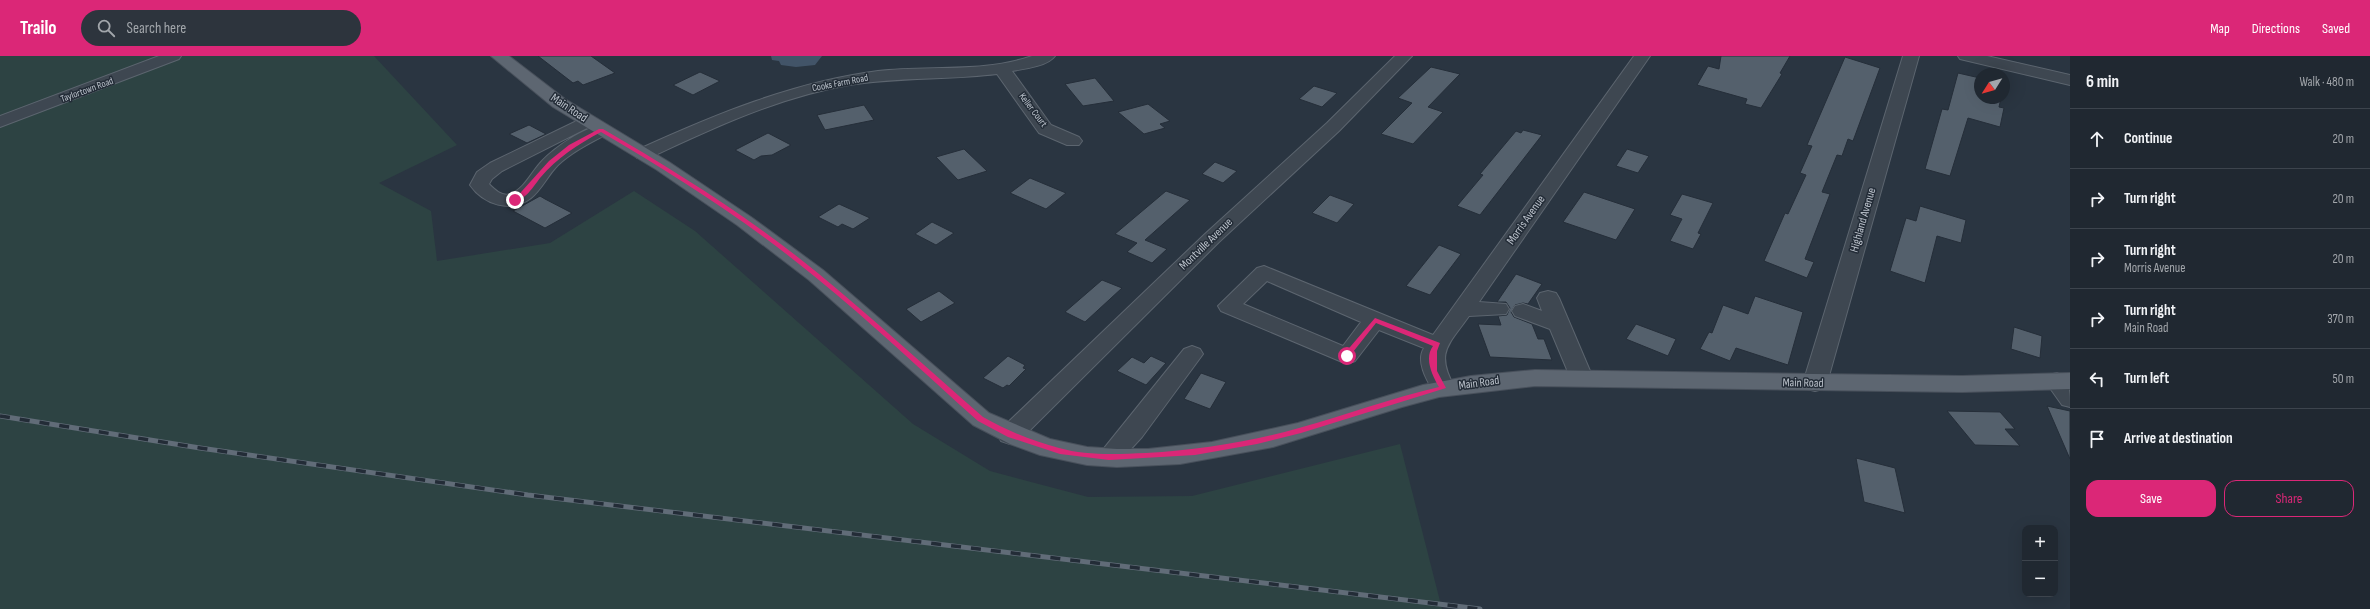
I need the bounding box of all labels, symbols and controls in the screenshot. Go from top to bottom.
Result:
search box [81,10,361,46]
text: Trailo [20,17,57,40]
icon: search [95,17,117,39]
text: Search here [127,19,186,38]
text: Map [2210,20,2230,37]
text: Directions [2252,20,2300,37]
text: Saved [2322,20,2350,37]
north arrow [1974,68,2010,104]
street label: Cooks Farm Road [811,72,869,94]
text: 6 min [2086,72,2119,92]
text: Walk · 480 m [2299,74,2354,90]
street label: Taylortown Road [59,75,115,105]
street label: Main Road [548,90,590,126]
street label: Keller Court [1016,91,1050,129]
icon: ahead [2086,128,2108,150]
text: Continue [2124,129,2173,148]
text: 20 m [2332,131,2354,147]
street label: Highland Avenue [1847,186,1879,254]
icon: right [2086,188,2108,210]
text: Turn right [2124,189,2176,208]
route end [506,191,524,209]
text: 20 m [2332,191,2354,207]
street label: Morris Avenue [1504,192,1549,248]
street label: Montville Avenue [1176,215,1236,273]
text: Turn right [2124,241,2176,260]
icon: right [2086,248,2108,270]
text: 20 m [2332,251,2354,267]
text: Morris Avenue [2124,260,2186,276]
text: Turn right [2124,301,2176,320]
icon: right [2086,308,2108,330]
text: 370 m [2327,311,2354,327]
text: Main Road [2124,320,2168,336]
route start [1338,347,1356,365]
icon: left [2086,368,2108,390]
text: Turn left [2124,369,2169,388]
text: 50 m [2333,371,2354,387]
street label: Main Road [1458,373,1500,393]
street label: Main Road [1782,375,1824,391]
icon: arrive [2086,428,2108,450]
text: Arrive at destination [2124,429,2233,448]
button: Save [2086,480,2216,517]
button: Share [2224,480,2354,517]
map controls [2022,525,2058,597]
button: + [2022,525,2058,561]
button: − [2022,561,2058,597]

